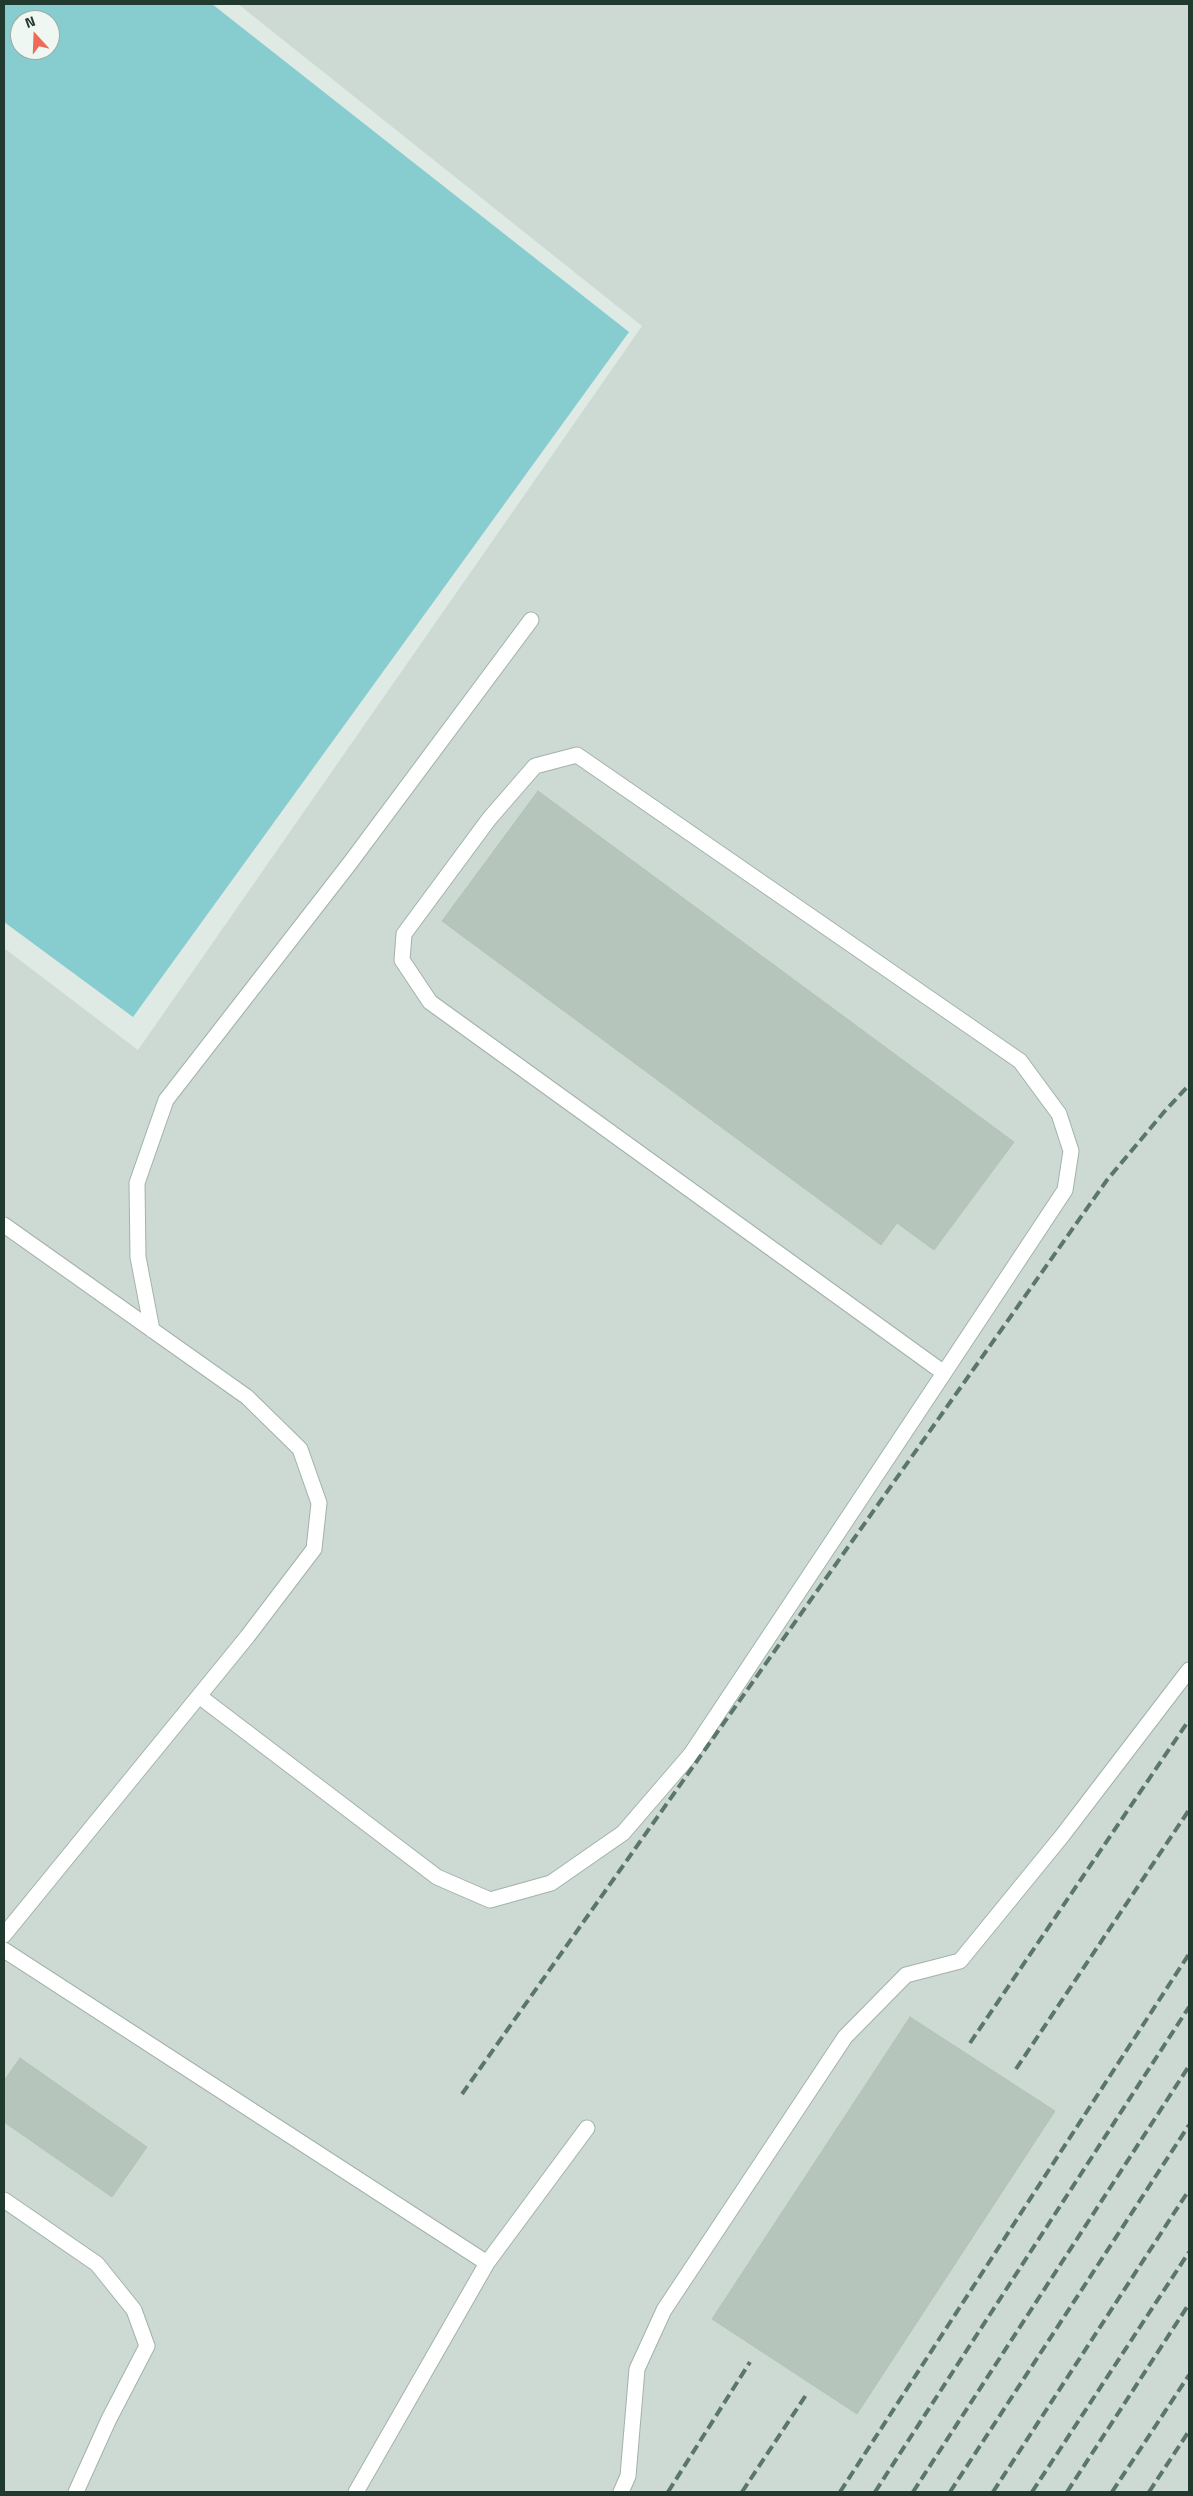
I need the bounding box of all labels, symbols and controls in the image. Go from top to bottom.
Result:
north arrow [10,10,60,60]
text: N [22,10,38,33]

